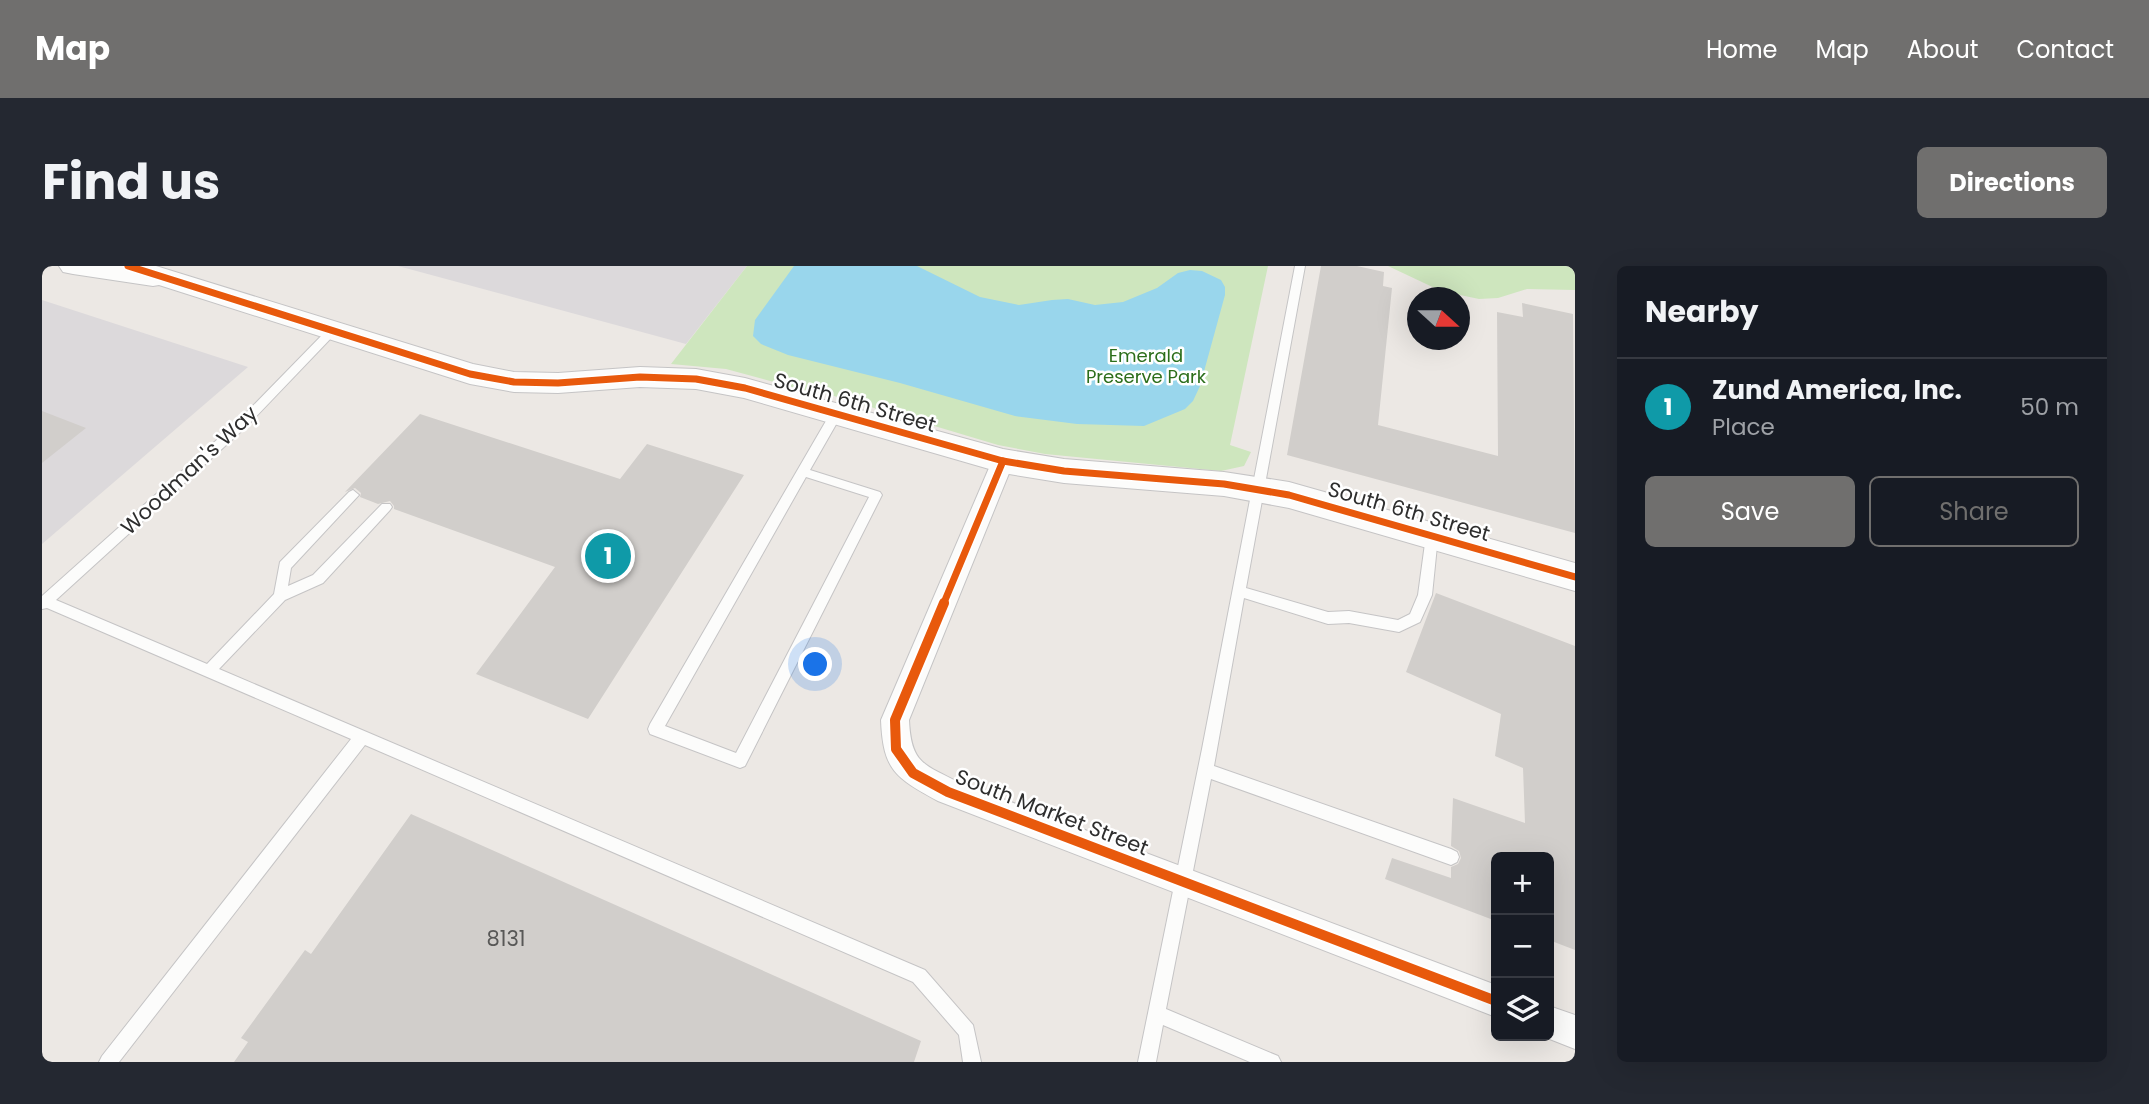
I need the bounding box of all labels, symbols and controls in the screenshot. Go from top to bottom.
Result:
text: Map [35,25,110,72]
text: Home [1706,33,1778,66]
text: Map [1816,33,1869,66]
text: About [1907,33,1978,66]
text: Contact [2016,33,2114,66]
button: Directions [1917,147,2107,218]
text: Find us [42,148,220,216]
north arrow [1407,287,1470,350]
text: Nearby [1645,290,1759,333]
park label: Emerald Preserve Park [1086,343,1207,389]
street label: South 6th Street [771,365,939,439]
text: Zund America, Inc. [1712,372,1962,408]
text: 1 [1664,391,1672,423]
text: 50 m [2020,391,2079,423]
street label: Woodman's Way [114,399,264,541]
text: Place [1712,411,1775,443]
street label: South 6th Street [1325,474,1493,548]
button: Save [1645,476,1855,547]
button: Share [1869,476,2079,547]
pin: 1 [585,530,631,582]
your location [798,647,832,681]
street label: South Market Street [951,762,1153,862]
map controls [1491,852,1554,1041]
button: + [1491,852,1554,915]
button: − [1491,915,1554,978]
house number: 8131 [486,924,526,953]
button: layers [1491,978,1554,1041]

